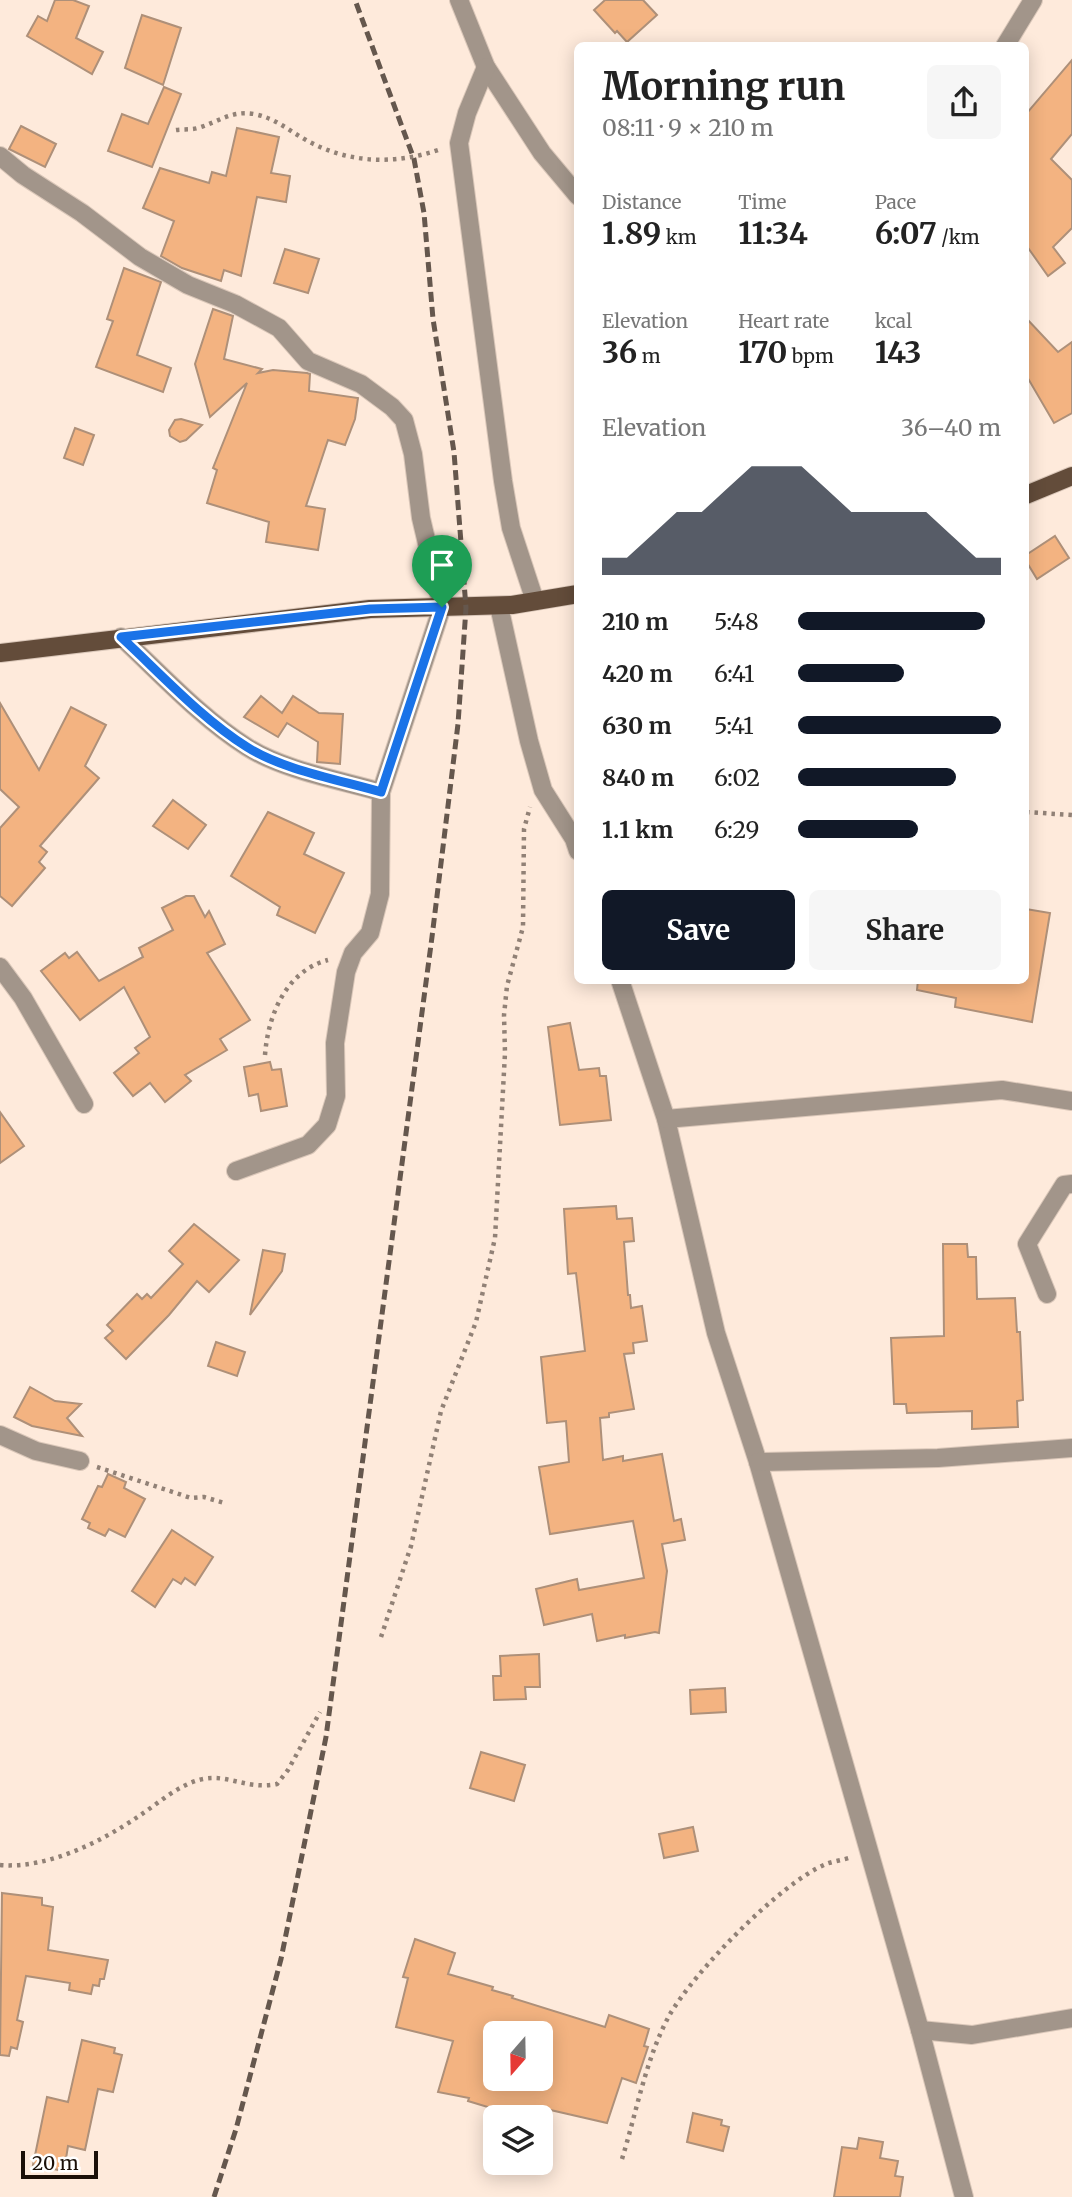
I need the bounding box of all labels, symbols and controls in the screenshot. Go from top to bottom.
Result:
text: Morning run [602,63,845,110]
button: share [927,65,1001,139]
text: 08:11 · 9 × 210 m [602,113,774,142]
text: Distance [602,190,681,214]
text: Time [738,190,787,214]
text: Pace [875,190,916,214]
text: 1.89 [602,214,661,252]
text: 11:34 [738,214,808,252]
text: 6:07 [875,214,937,252]
text: km [661,225,697,249]
text: /km [937,225,980,249]
text: Elevation [602,309,688,333]
text: Heart rate [738,309,829,333]
text: kcal [875,309,912,333]
text: 36 [602,333,637,371]
text: 170 [738,333,787,371]
text: 143 [875,333,921,371]
text: m [637,344,661,368]
text: bpm [787,344,834,368]
text: Elevation [602,413,706,442]
text: 36–40 m [901,413,1001,442]
pin [412,535,472,607]
icon: arrive [423,546,461,584]
text: 210 m [602,607,668,636]
text: 5:48 [714,607,759,636]
text: 420 m [602,659,673,688]
text: 6:41 [714,659,755,688]
text: 630 m [602,711,672,740]
text: 5:41 [714,711,754,740]
text: 840 m [602,763,674,792]
text: 6:02 [714,763,760,792]
text: 1.1 km [602,815,673,844]
text: 6:29 [714,815,759,844]
button: Save [602,890,795,970]
button: Share [809,890,1001,970]
north arrow [483,2021,553,2091]
map controls [483,2021,553,2175]
button: layers [483,2105,553,2175]
scale bar [21,2148,98,2180]
text: 20 m [32,2151,79,2175]

